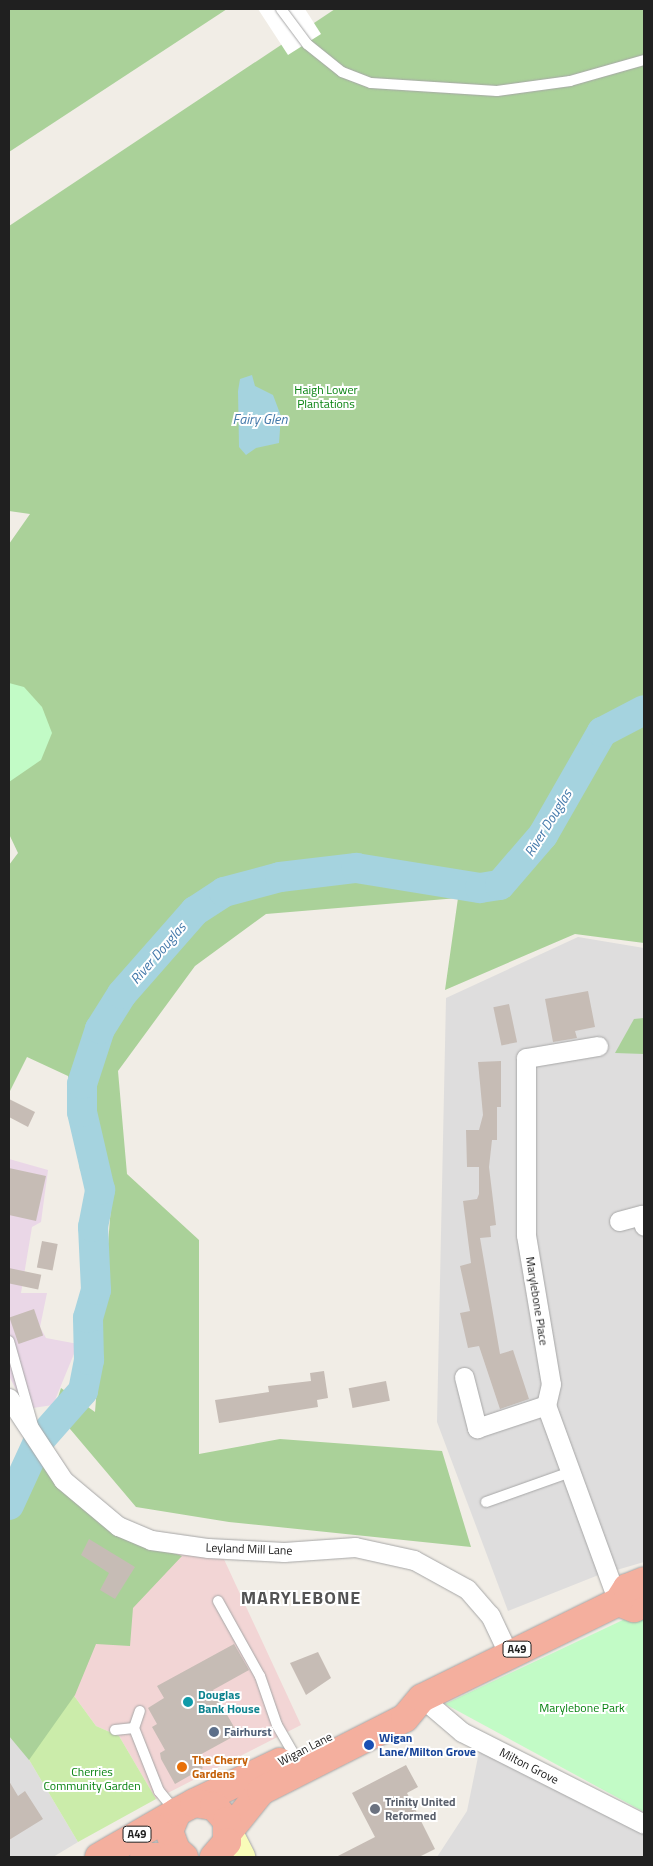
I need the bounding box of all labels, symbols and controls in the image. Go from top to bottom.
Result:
park label: Haigh Lower Plantations [294,383,358,411]
water label: Fairy Glen [233,411,287,427]
water label: River Douglas [521,786,575,860]
water label: River Douglas [127,919,189,987]
street label: Marylebone Place [523,1256,551,1346]
street label: Leyland Mill Lane [205,1540,293,1558]
district label: MARYLEBONE [239,1587,363,1609]
road number: A49 [502,1640,532,1658]
place label: Douglas Bank House [198,1688,260,1716]
marker: Douglas Bank House [182,1696,194,1708]
park label: Marylebone Park [539,1701,625,1715]
place label: Fairhurst [224,1725,272,1739]
marker: Fairhurst [208,1726,220,1738]
street label: Wigan Lane [276,1729,334,1769]
place label: Wigan Lane/Milton Grove [379,1731,476,1759]
marker: Wigan Lane/Milton Grove [363,1739,375,1751]
street label: Milton Grove [497,1745,561,1787]
place label: The Cherry Gardens [192,1753,248,1781]
marker: The Cherry Gardens [176,1761,188,1773]
park label: Cherries Community Garden [43,1765,141,1793]
place label: Trinity United Reformed [385,1795,456,1823]
marker: Trinity United Reformed [369,1803,381,1815]
road number: A49 [122,1826,152,1842]

